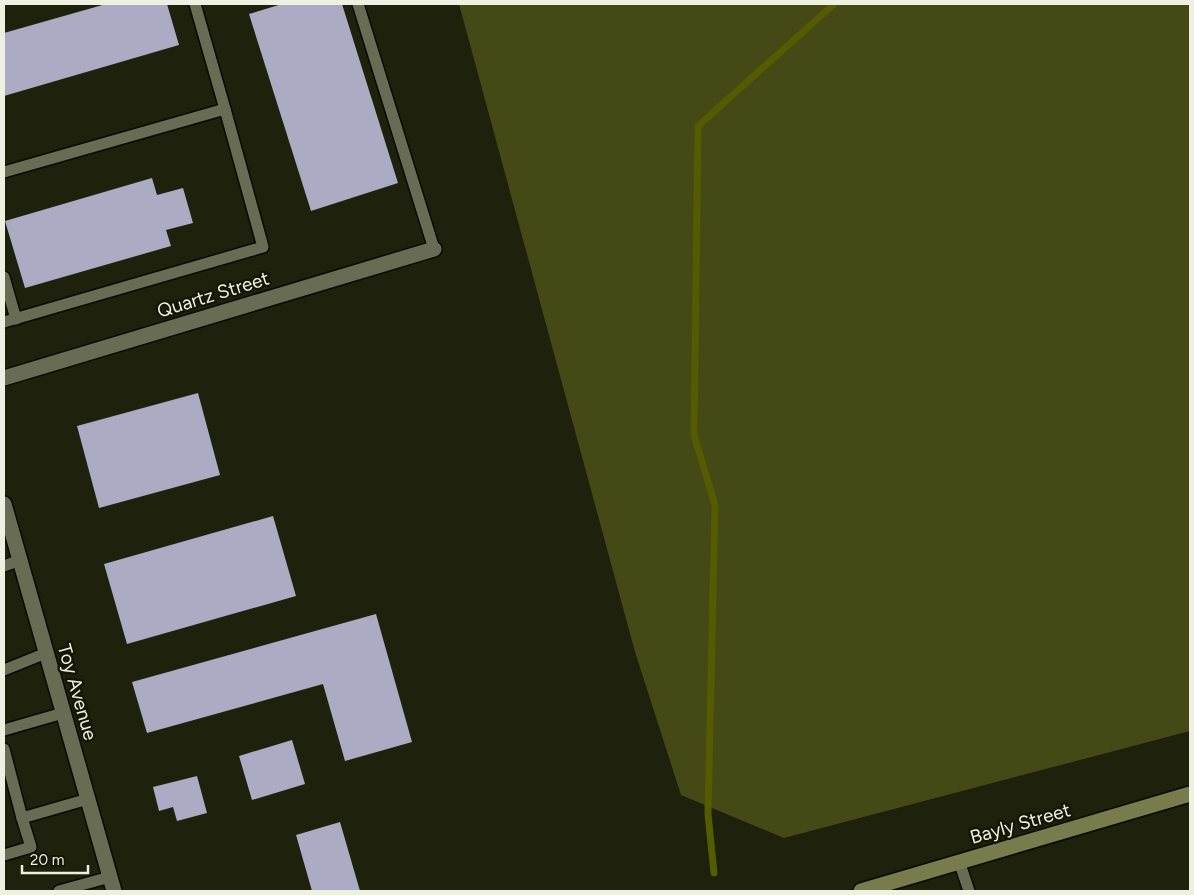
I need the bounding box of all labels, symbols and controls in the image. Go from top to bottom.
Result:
street label: Quartz Street [154,267,272,322]
street label: Toy Avenue [53,641,102,743]
street label: Bayly Street [967,798,1073,849]
scale bar [22,842,89,874]
text: 20 m [30,851,64,869]

